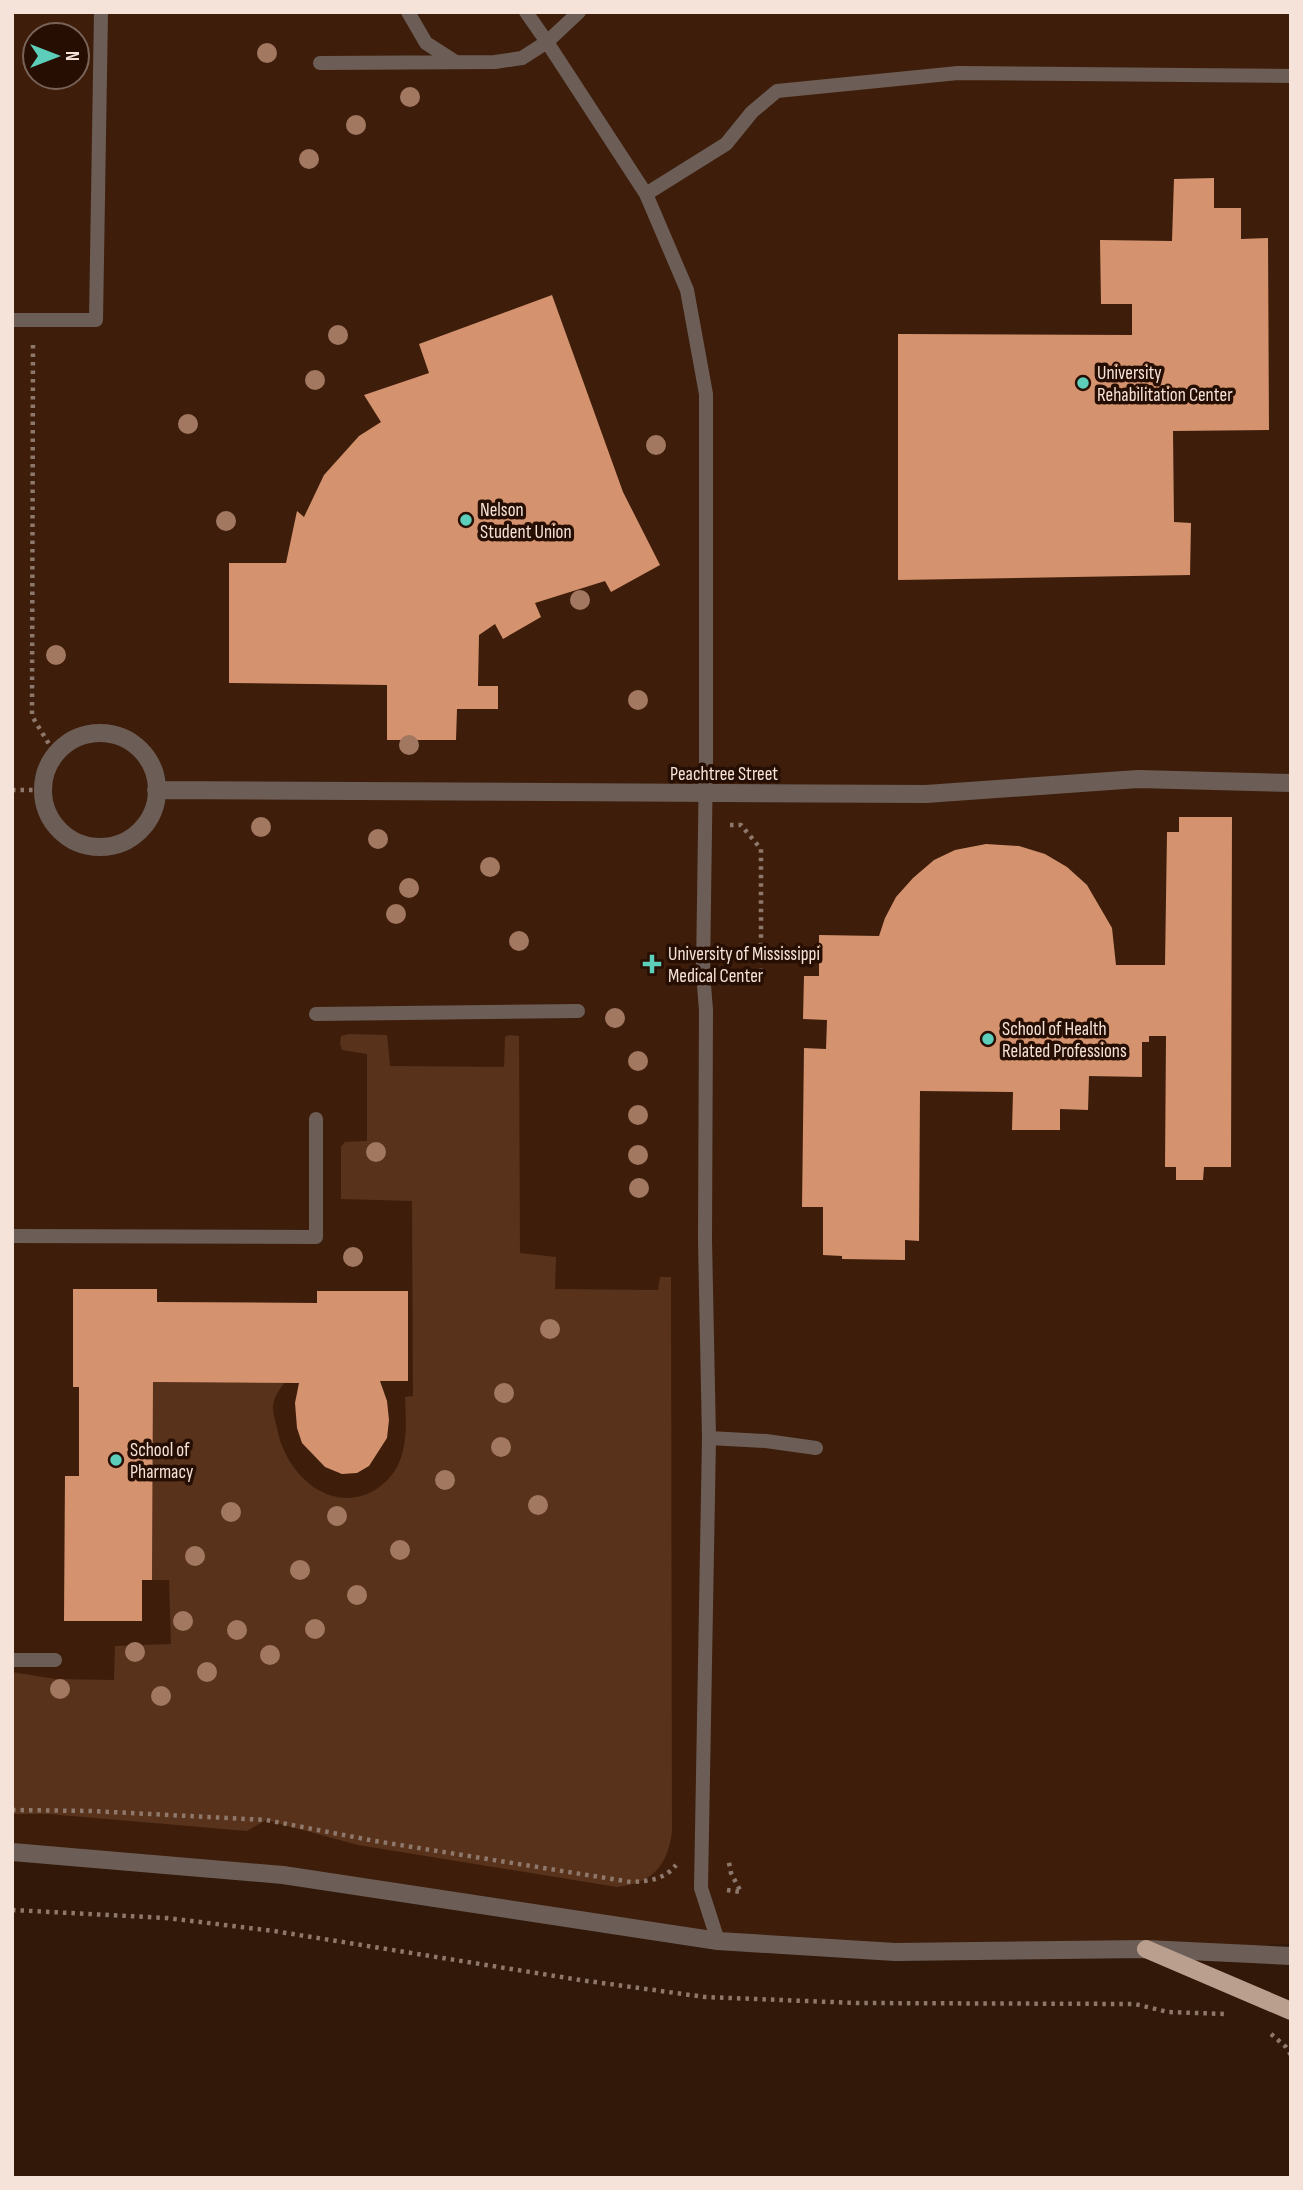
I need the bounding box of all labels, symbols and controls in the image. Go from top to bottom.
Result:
north arrow [21,21,91,91]
text: N [60,51,83,61]
place label: University Rehabilitation Center [1097,362,1233,407]
marker: University Rehabilitation Center [1075,375,1091,391]
place label: Nelson Student Union [480,499,572,544]
marker: Nelson Student Union [458,512,474,528]
street label: Peachtree Street [670,763,778,786]
place label: University of Mississippi Medical Center [668,943,820,988]
marker: University of Mississippi Medical Center [642,954,662,974]
place label: School of Health Related Professions [1002,1018,1127,1063]
marker: School of Health Related Professions [980,1031,996,1047]
place label: School of Pharmacy [130,1439,194,1484]
marker: School of Pharmacy [108,1452,124,1468]

